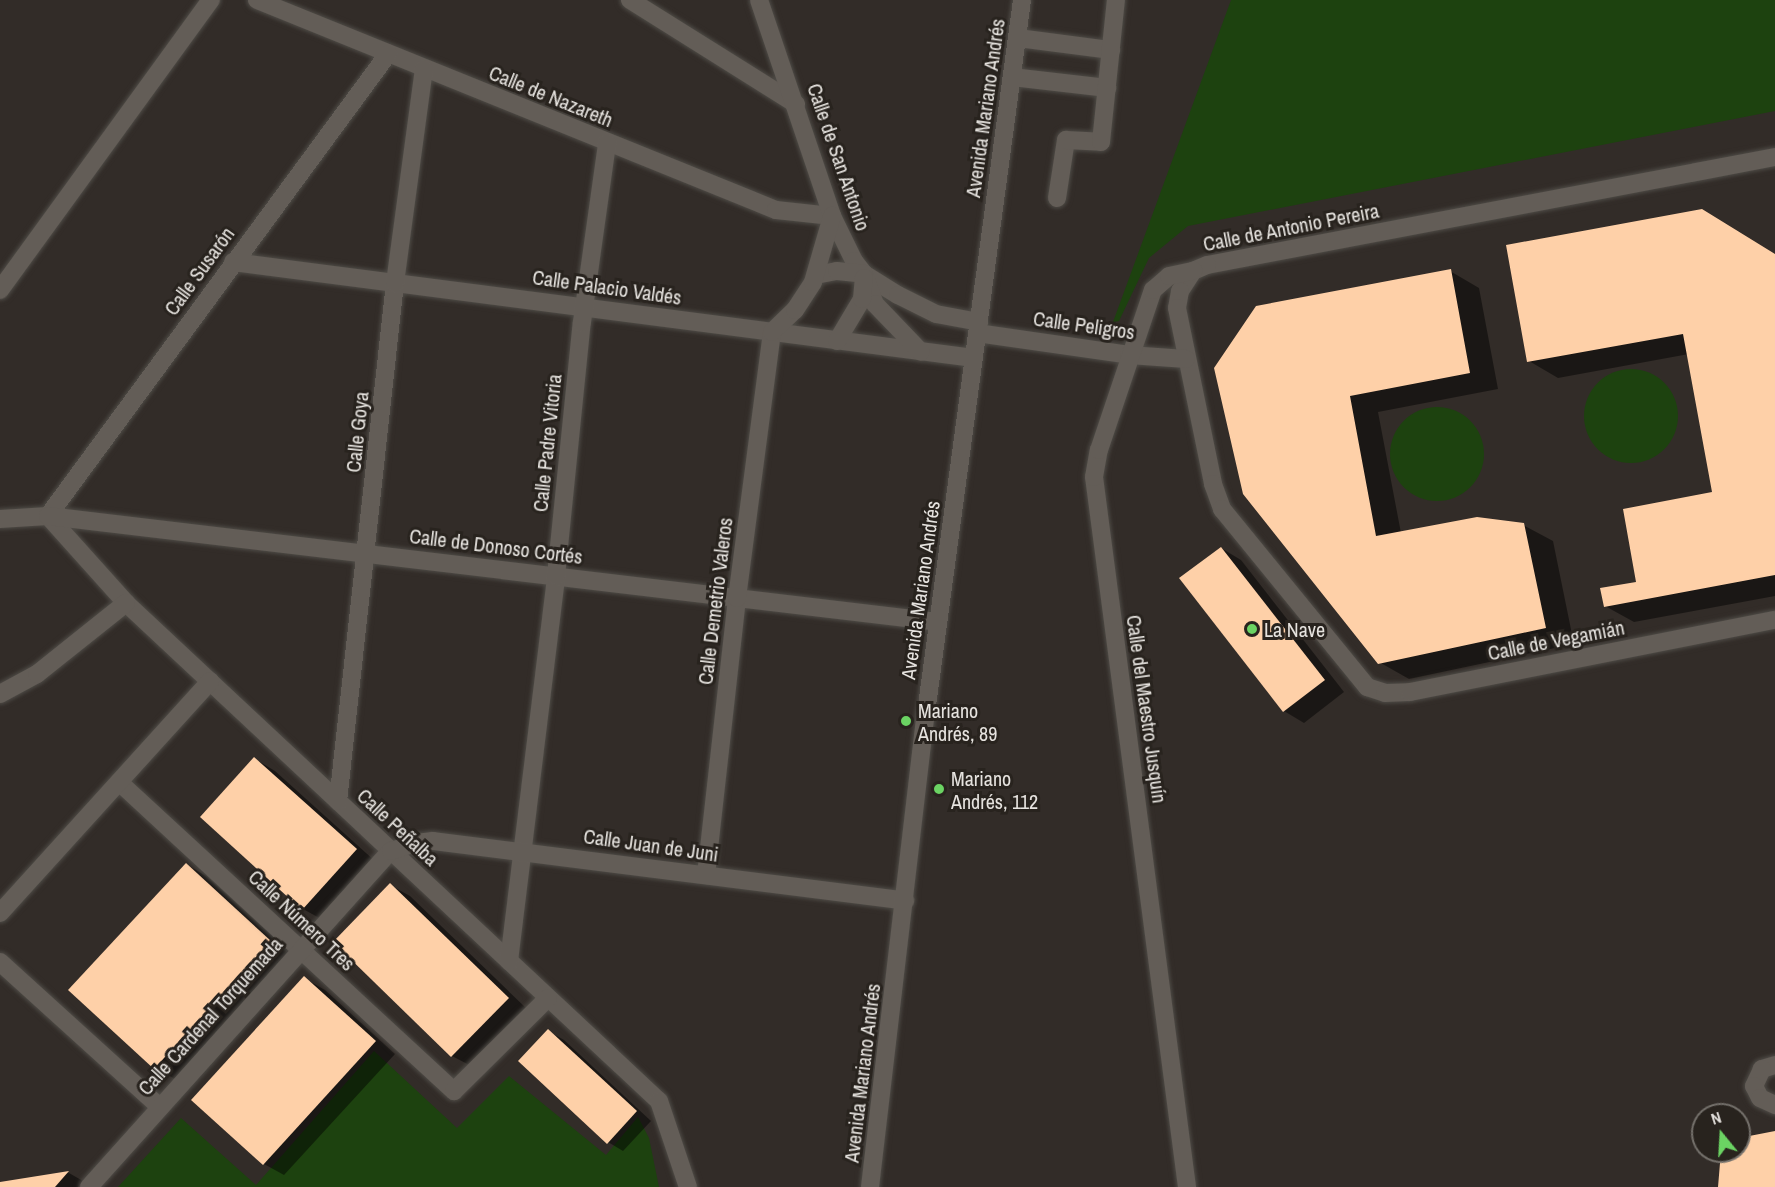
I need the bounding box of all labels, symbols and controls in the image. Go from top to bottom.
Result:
street label: Avenida Mariano Andrés [961,17,1009,199]
street label: Calle de Nazareth [486,60,616,132]
street label: Calle de San Antonio [802,80,876,234]
street label: Calle de Antonio Pereira [1201,198,1381,256]
street label: Calle Susarón [159,222,239,320]
street label: Calle Palacio Valdés [531,265,683,309]
street label: Calle Peligros [1032,306,1136,344]
street label: Calle Padre Vitoria [528,373,566,513]
street label: Calle Goya [341,390,373,474]
street label: Avenida Mariano Andrés [896,499,944,681]
street label: Calle Demetrio Valeros [693,516,737,686]
street label: Calle de Donoso Cortés [408,523,584,569]
street label: Calle del Maestro Jusquín [1122,613,1172,805]
street label: Calle de Vegamián [1486,615,1626,665]
place label: La Nave [1264,617,1325,641]
marker: La Nave [1245,622,1259,636]
place label: Mariano Andrés, 89 [918,698,997,745]
marker: Mariano Andrés, 89 [899,714,913,728]
place label: Mariano Andrés, 112 [951,766,1038,813]
marker: Mariano Andrés, 112 [932,782,946,796]
street label: Calle Peñalba [352,783,444,871]
street label: Calle Juan de Juni [582,824,720,866]
street label: Calle Número Tres [244,865,360,975]
street label: Calle Cardenal Torquemada [133,932,287,1100]
street label: Avenida Mariano Andrés [839,982,885,1164]
north arrow [1691,1103,1751,1163]
text: N [1708,1106,1724,1130]

